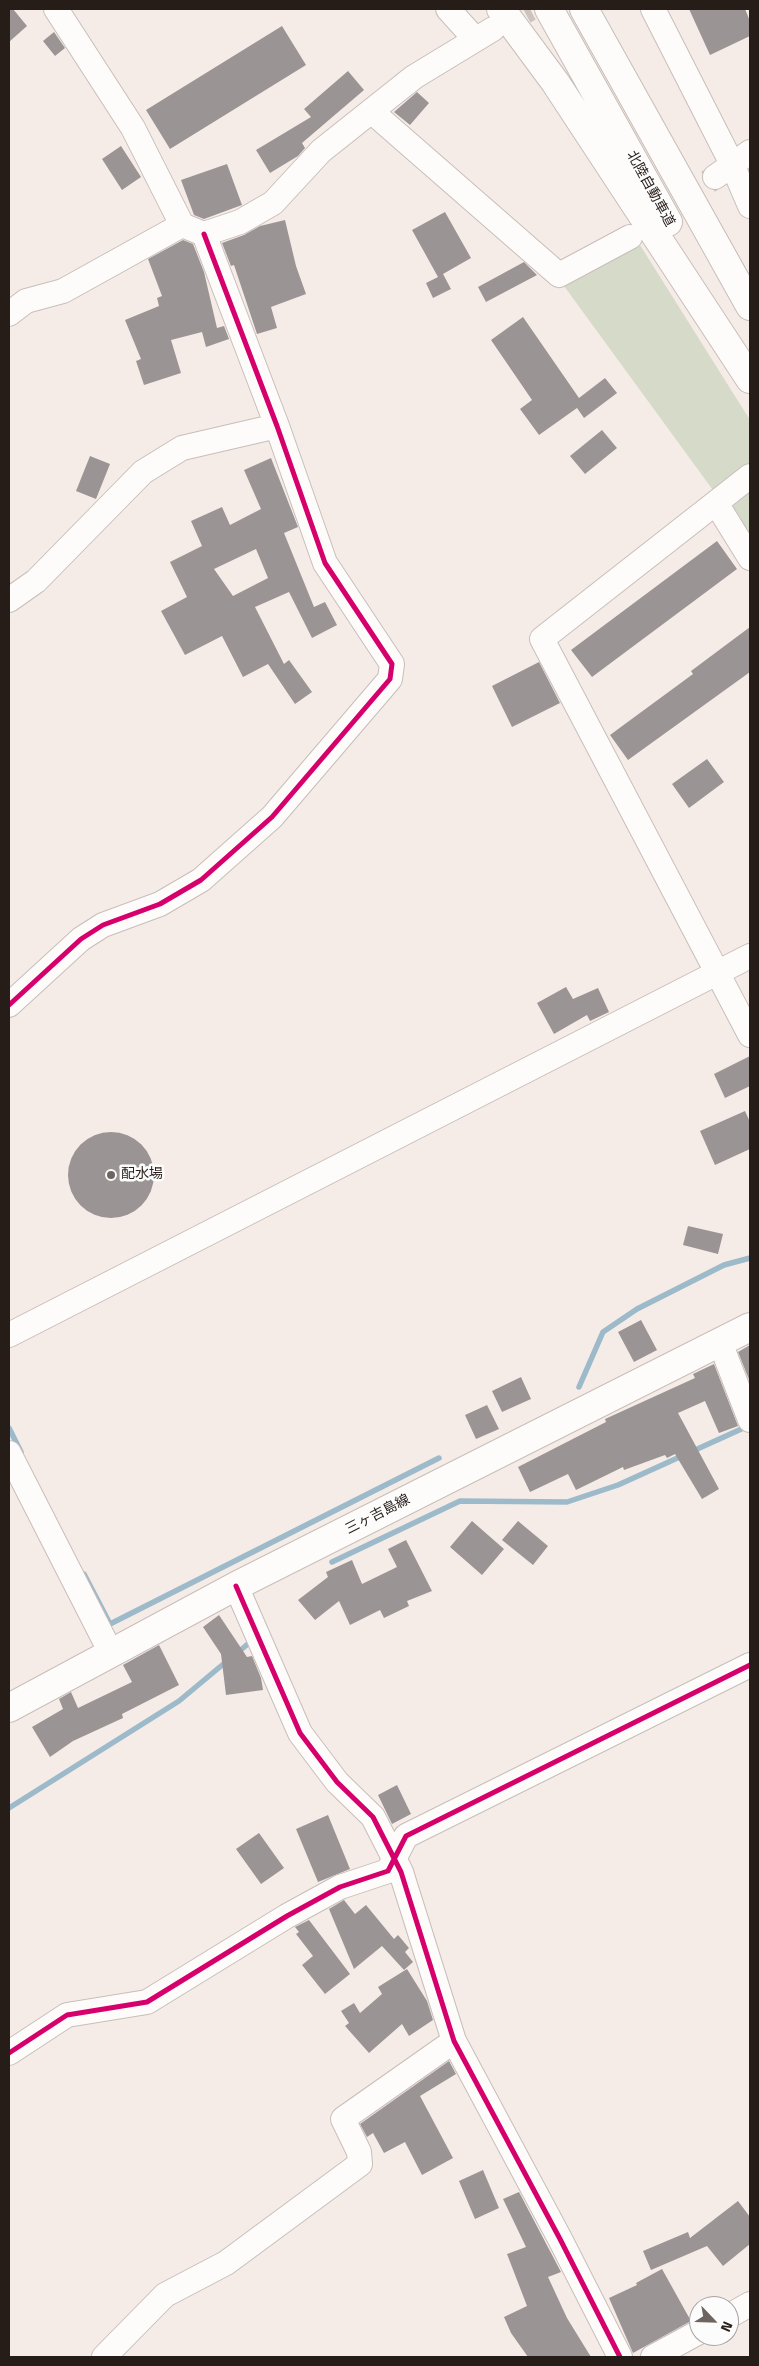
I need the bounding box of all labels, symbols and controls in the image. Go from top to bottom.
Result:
street label: 北陸自動車道 [622,148,678,230]
place label: 配水場 [121,1167,163,1183]
marker: 配水場 [105,1169,117,1181]
street label: 三ヶ吉島線 [343,1492,413,1538]
north arrow [689,2296,739,2346]
text: N [716,2318,739,2336]

